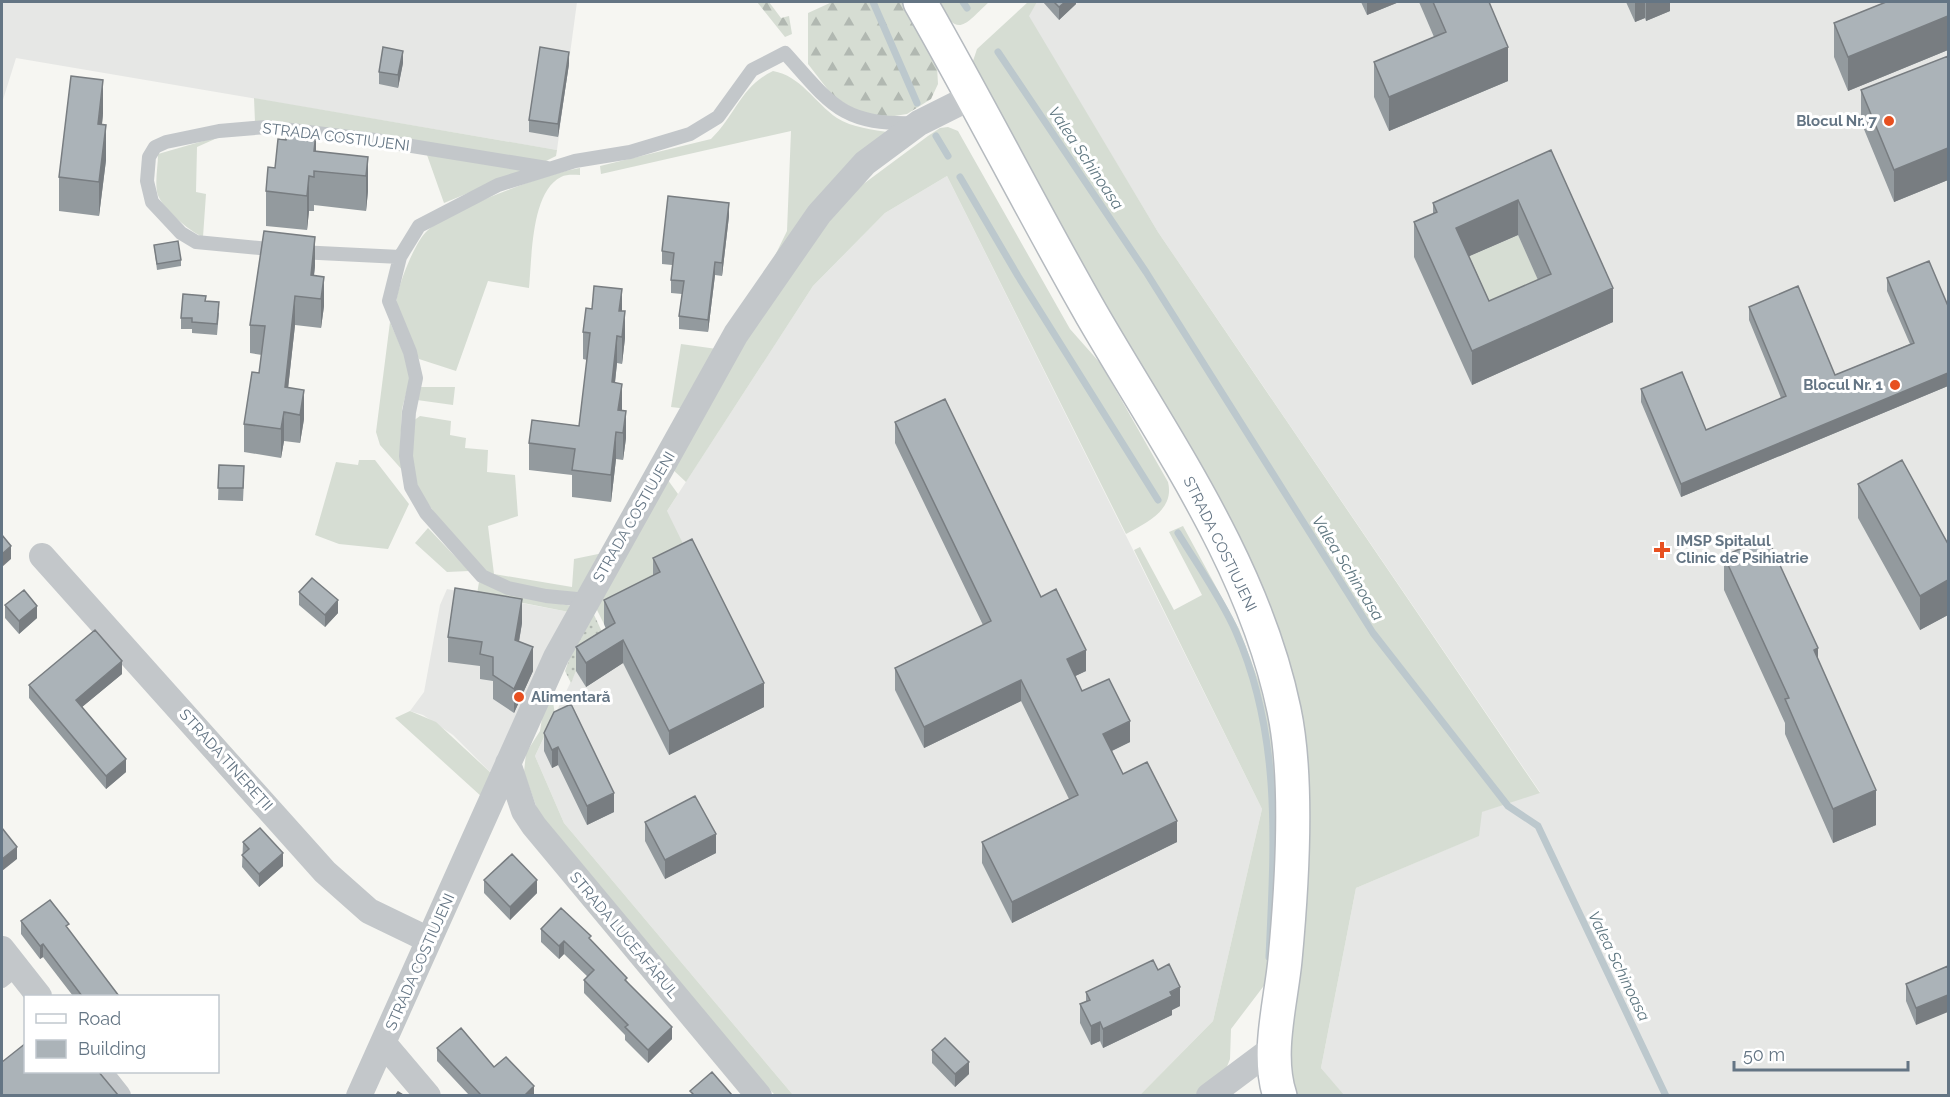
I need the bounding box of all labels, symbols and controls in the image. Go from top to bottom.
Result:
water label: Valea Schinoasa [1045,103,1128,213]
place label: Blocul Nr. 7 [1796,112,1878,130]
marker: Blocul Nr. 7 [1882,114,1896,128]
street label: STRADA COSTIUJENI [261,119,411,155]
place label: Blocul Nr. 1 [1803,376,1884,394]
marker: Blocul Nr. 1 [1888,378,1902,392]
street label: STRADA COSTIUJENI [589,448,679,586]
street label: STRADA COSTIUJENI [1179,474,1261,614]
water label: Valea Schinoasa [1308,512,1388,624]
place label: IMSP Spitalul Clinic de Psihiatrie [1676,532,1808,567]
marker: IMSP Spitalul Clinic de Psihiatrie [1653,541,1671,559]
place label: Alimentară [531,688,611,706]
marker: Alimentară [512,690,526,704]
street label: STRADA TINEREȚII [176,705,276,815]
street label: STRADA LUCEAFĂRUL [566,868,682,1002]
street label: STRADA COSTIUJENI [382,891,458,1033]
water label: Valea Schinoasa [1584,908,1654,1025]
legend [24,995,219,1073]
text: Road [78,1008,121,1029]
scale bar [1734,1034,1908,1072]
text: Building [78,1038,146,1059]
text: 50 m [1743,1044,1785,1065]

